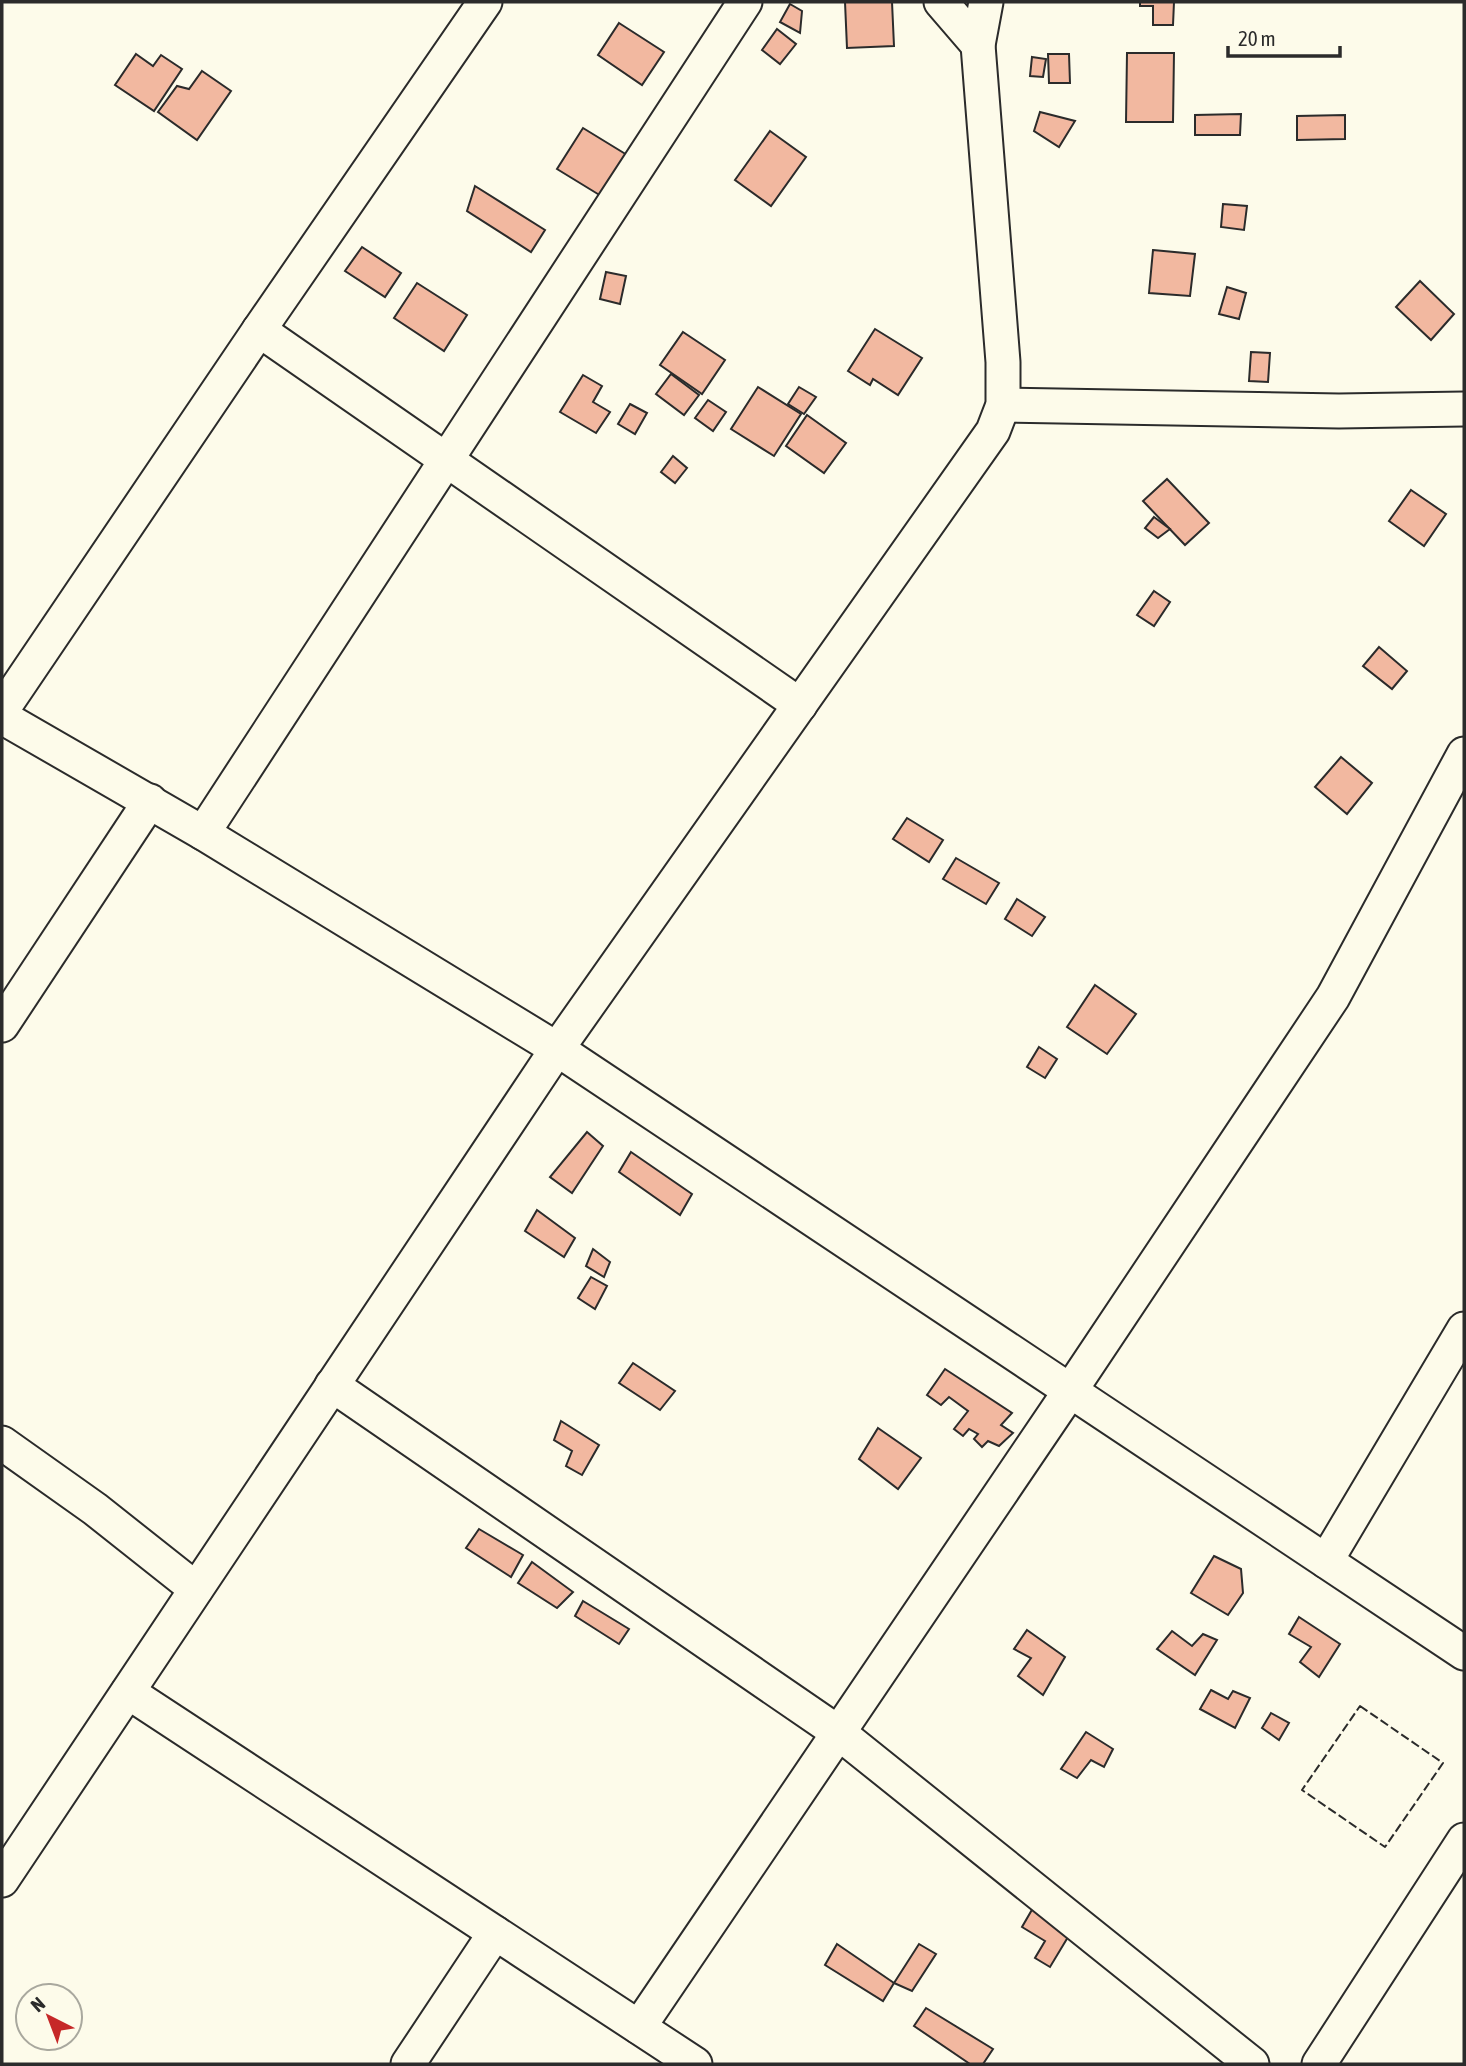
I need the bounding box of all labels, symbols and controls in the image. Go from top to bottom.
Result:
scale bar [1228,14,1340,58]
text: 20 m [1238,26,1276,50]
north arrow [14,1982,84,2052]
text: N [26,1992,49,2016]

